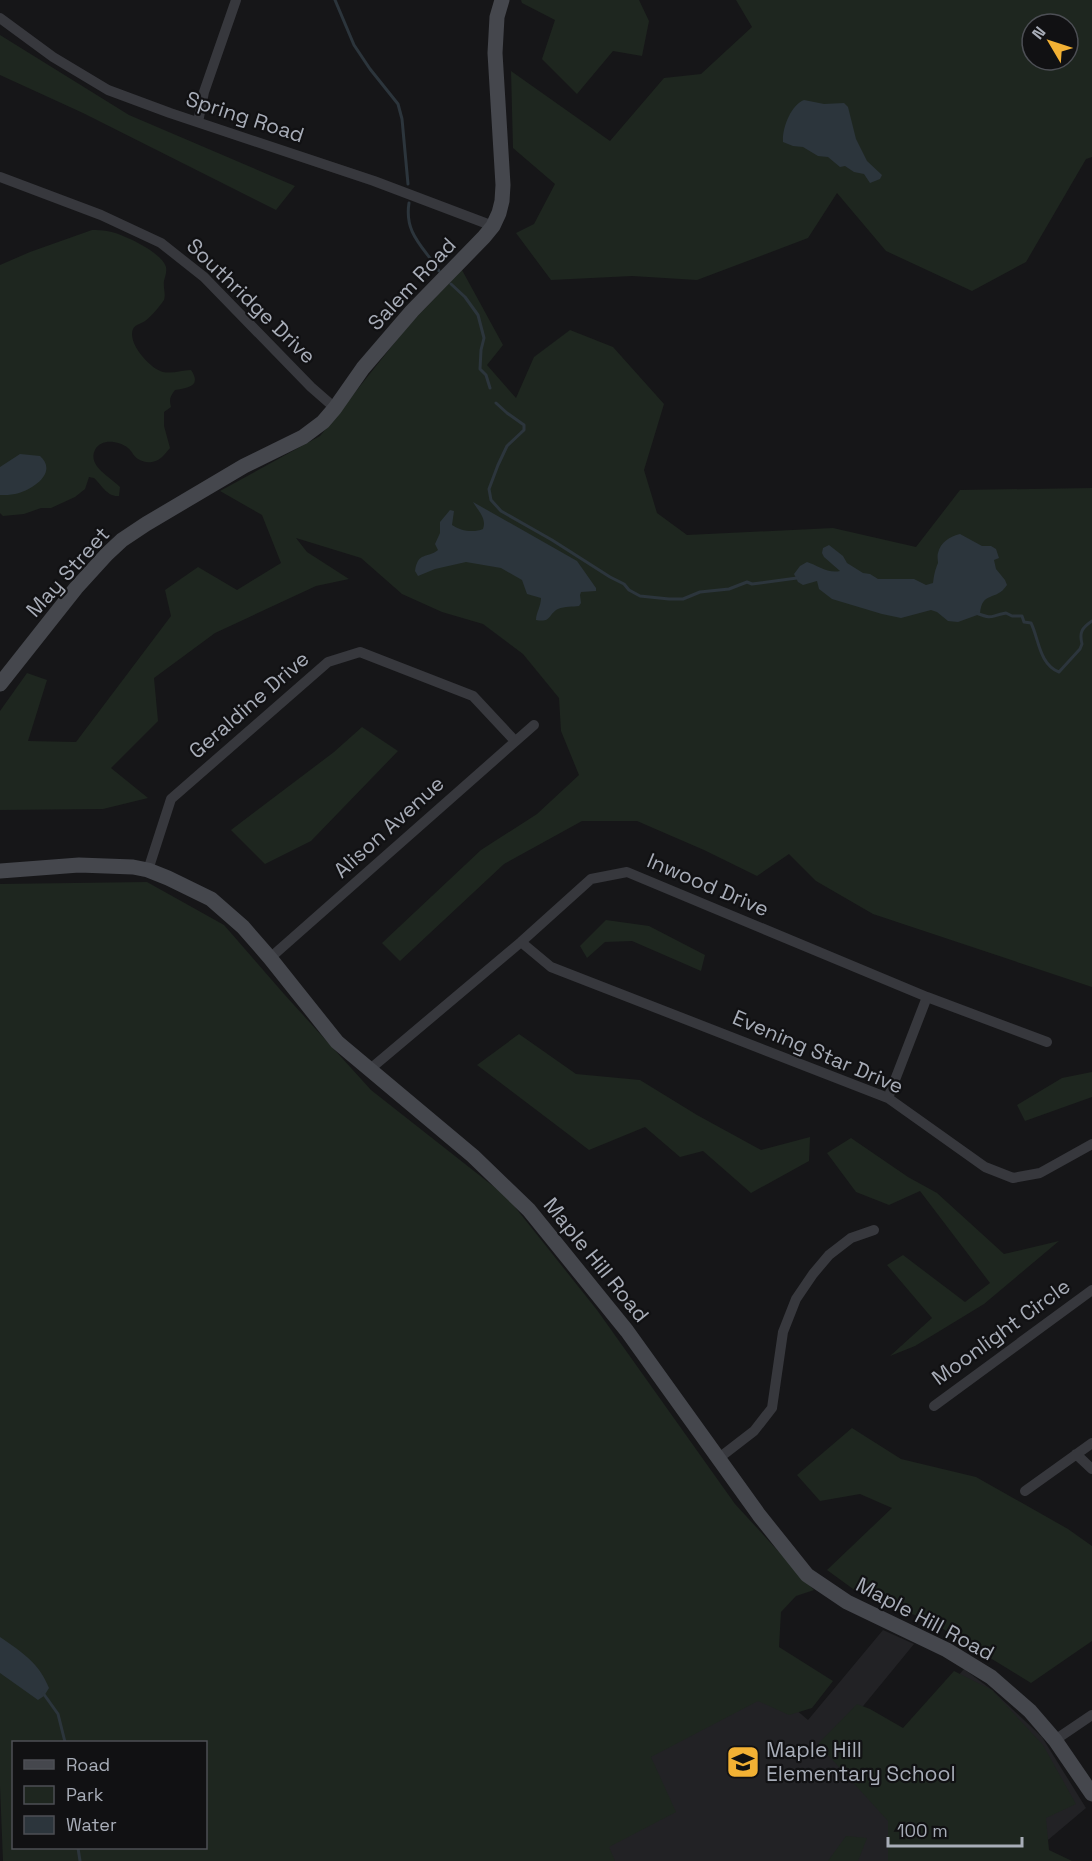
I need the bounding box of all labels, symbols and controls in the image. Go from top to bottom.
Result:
north arrow [1020,12,1080,72]
text: N [1027,22,1050,44]
street label: Spring Road [183,85,308,148]
street label: Salem Road [362,231,462,336]
street label: Southridge Drive [181,232,322,369]
street label: May Street [20,521,115,622]
street label: Geraldine Drive [183,645,314,764]
street label: Alison Avenue [328,770,450,883]
street label: Inwood Drive [643,847,773,922]
street label: Evening Star Drive [729,1003,908,1100]
street label: Maple Hill Road [538,1192,655,1328]
street label: Moonlight Circle [926,1272,1075,1391]
street label: Maple Hill Road [851,1571,999,1666]
place label: Maple Hill Elementary School [766,1736,956,1787]
legend [12,1741,207,1849]
school or university icon: Maple Hill Elementary School [725,1744,761,1780]
text: Road [66,1753,110,1776]
text: Park [66,1783,104,1806]
scale bar [888,1810,1022,1848]
text: Water [66,1813,117,1836]
text: 100 m [897,1819,948,1842]

